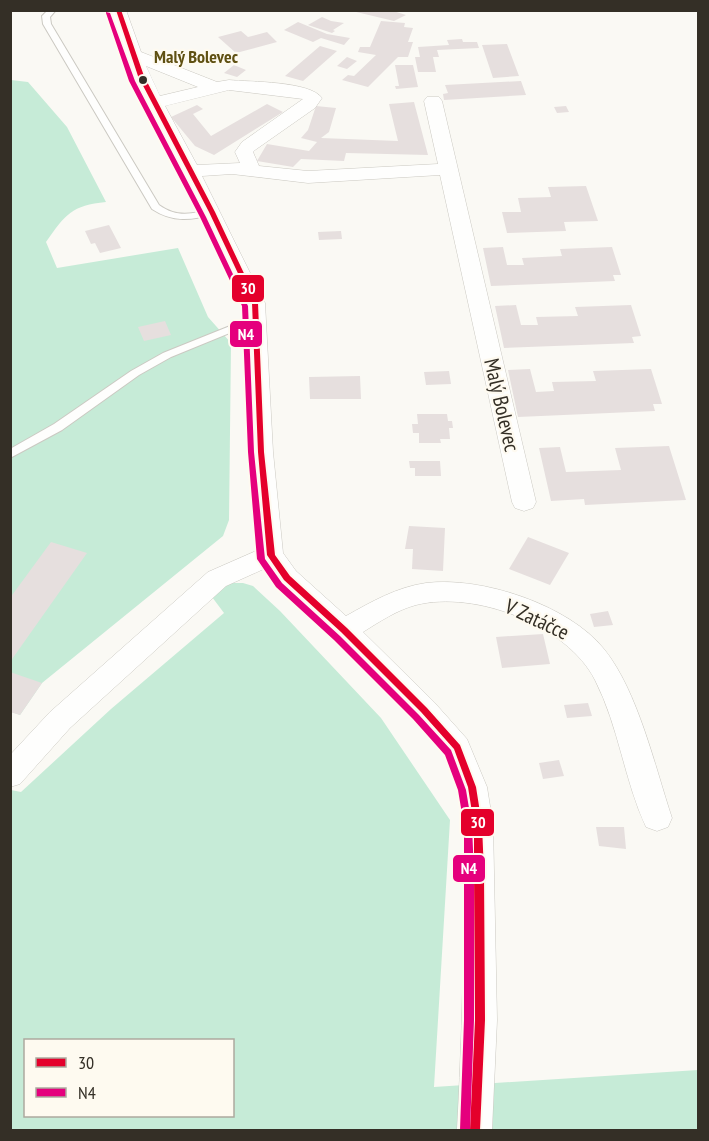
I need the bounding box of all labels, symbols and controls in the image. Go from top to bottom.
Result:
district label: Malý Bolevec [154,45,239,68]
unlabelled marker [137,74,149,86]
line badge: 30 [231,274,265,303]
text: 30 [240,278,256,298]
line badge: N4 [229,320,263,348]
text: N4 [238,324,254,344]
street label: Malý Bolevec [478,356,526,455]
street label: V Zatáčce [500,592,573,646]
line badge: 30 [460,808,495,837]
text: 30 [470,812,486,832]
line badge: N4 [452,854,486,883]
text: N4 [461,858,477,878]
legend [24,1039,234,1117]
text: 30 [78,1051,94,1074]
text: N4 [78,1081,96,1104]

